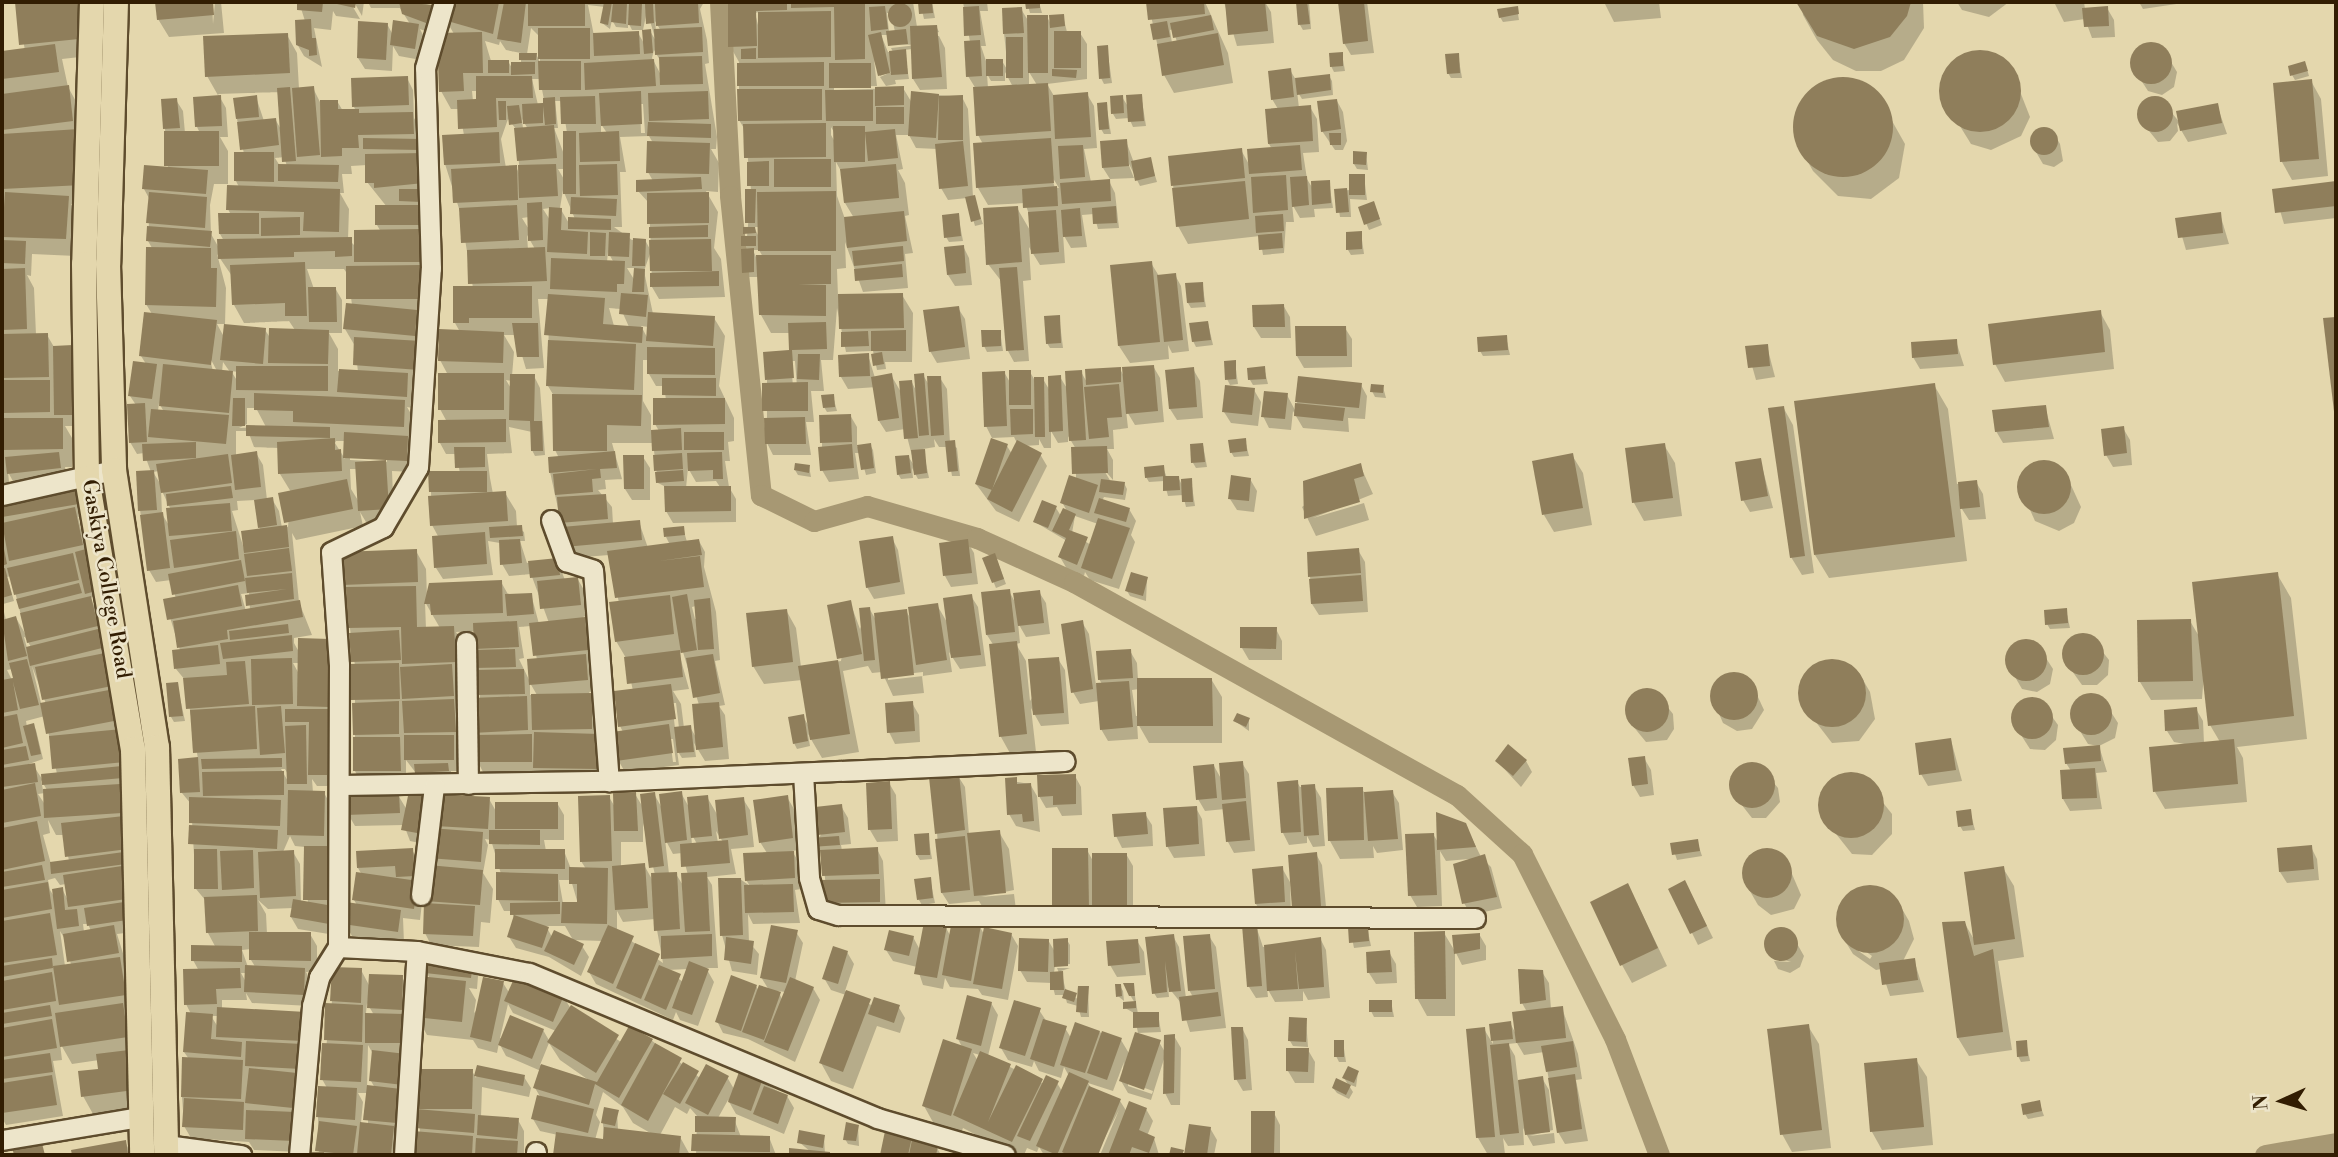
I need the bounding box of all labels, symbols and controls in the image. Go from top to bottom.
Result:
street label: Gaskiya College Road [76,477,136,681]
north arrow [2247,1066,2317,1136]
text: N [2249,1094,2274,1111]

